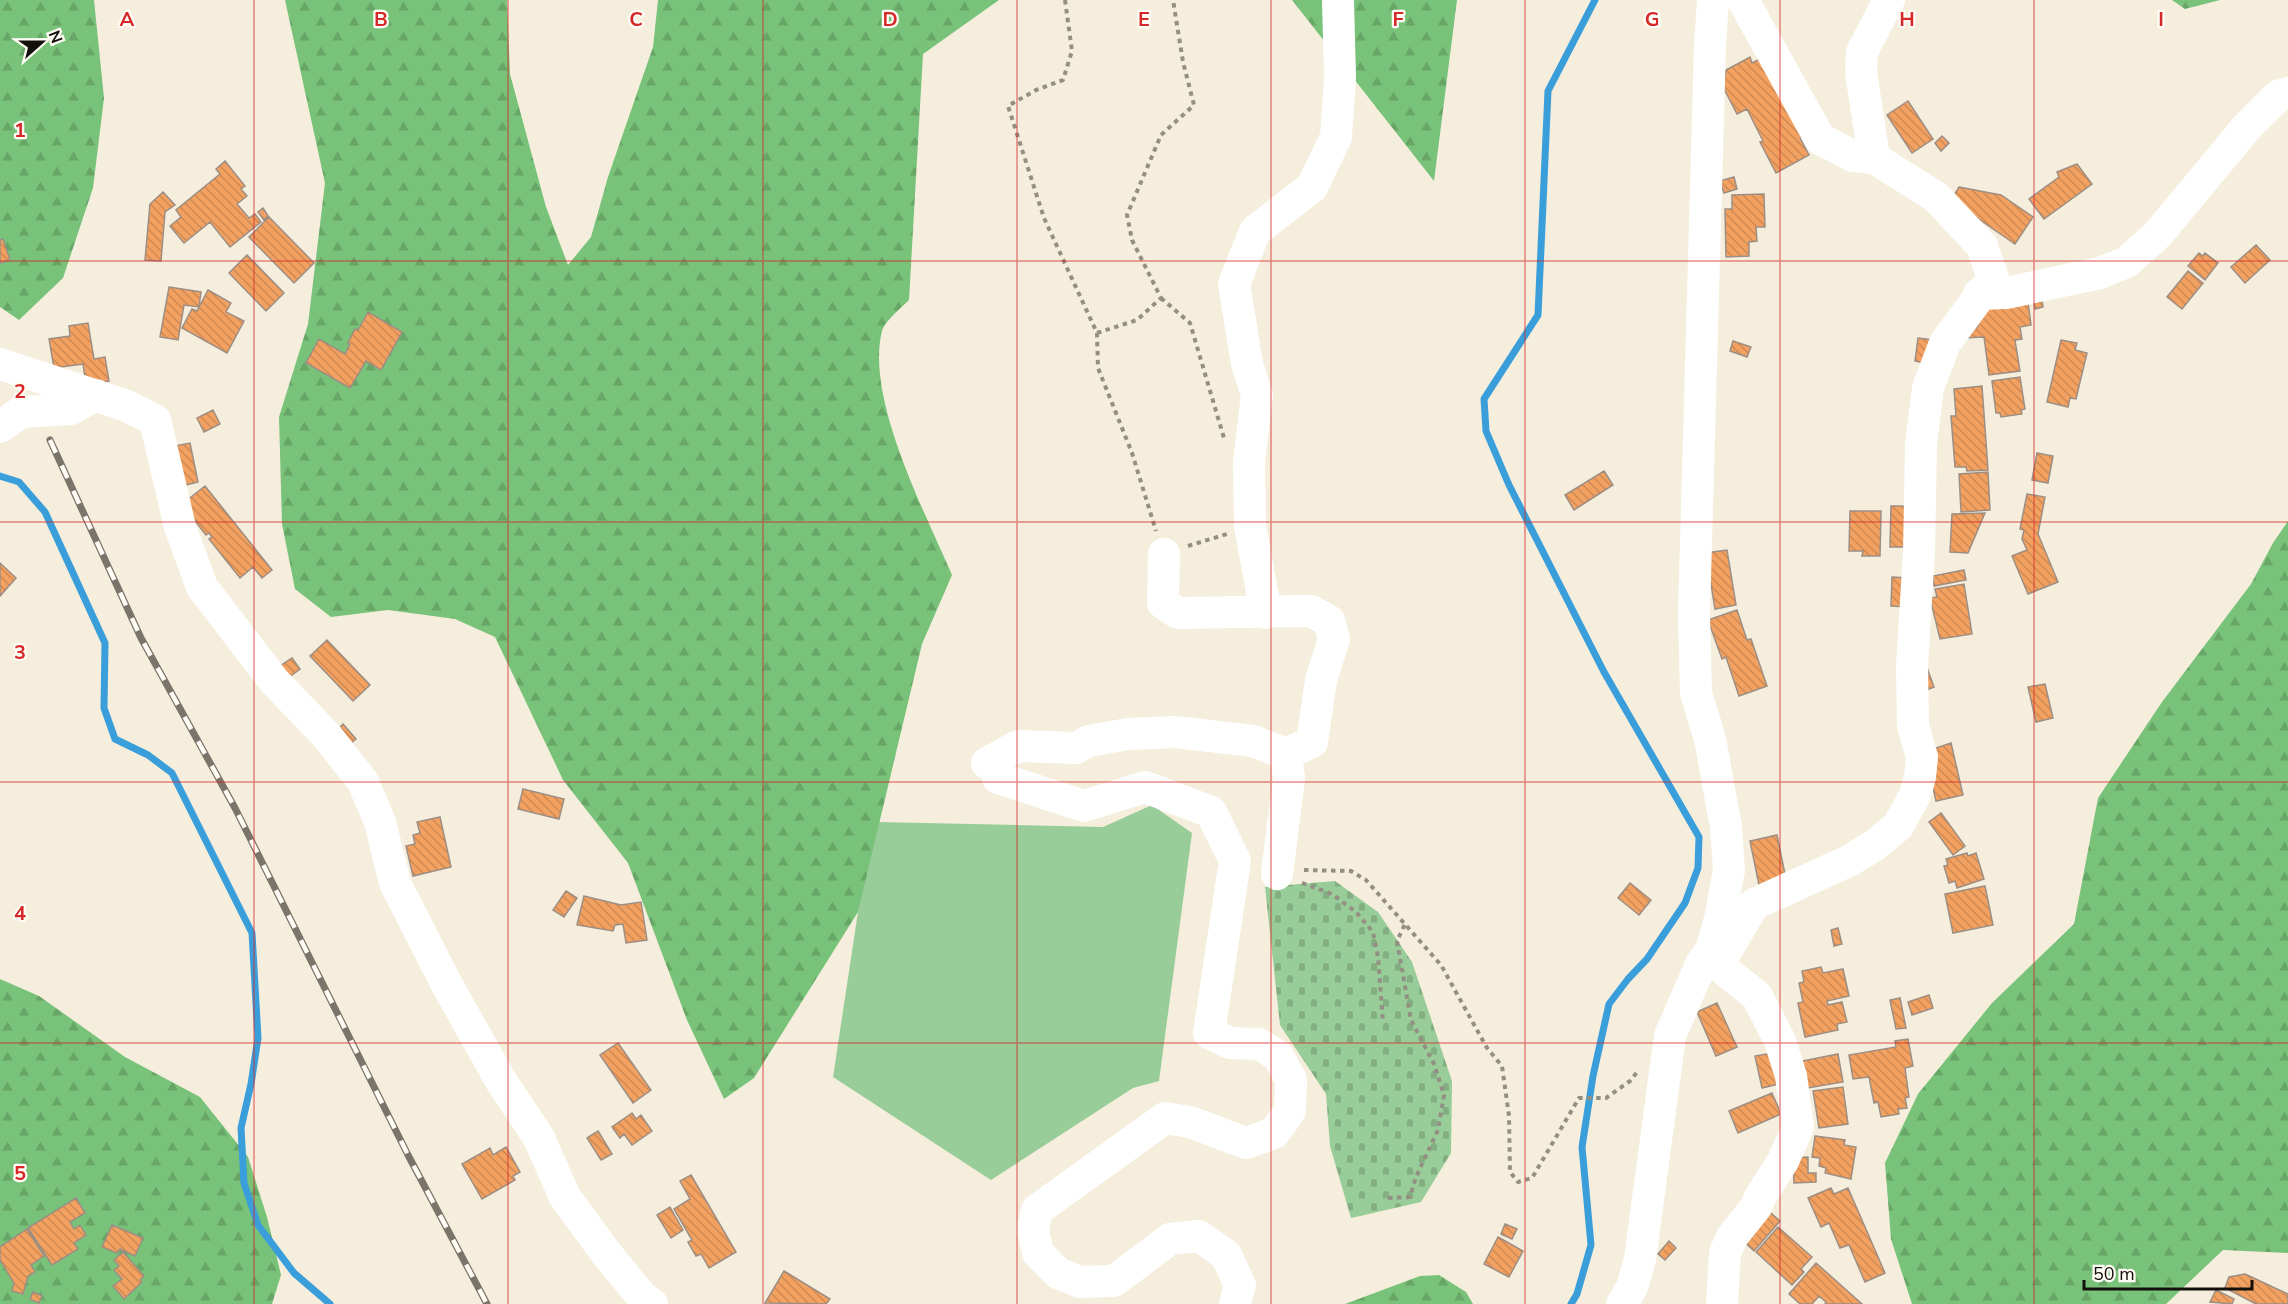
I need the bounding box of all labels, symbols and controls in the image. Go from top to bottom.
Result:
text: A [120,6,135,33]
text: B [374,6,388,33]
text: C [629,6,643,33]
text: D [882,6,898,33]
text: E [1138,6,1150,33]
text: F [1392,6,1404,33]
text: G [1645,6,1659,33]
text: H [1899,6,1915,33]
text: I [2158,6,2164,33]
north arrow [12,12,72,72]
text: N [43,27,67,47]
text: 1 [14,117,26,144]
text: 2 [14,378,26,405]
text: 3 [14,639,26,666]
text: 4 [14,900,26,927]
text: 5 [14,1160,26,1187]
scale bar [2084,1253,2252,1291]
text: 50 m [2093,1262,2135,1286]

